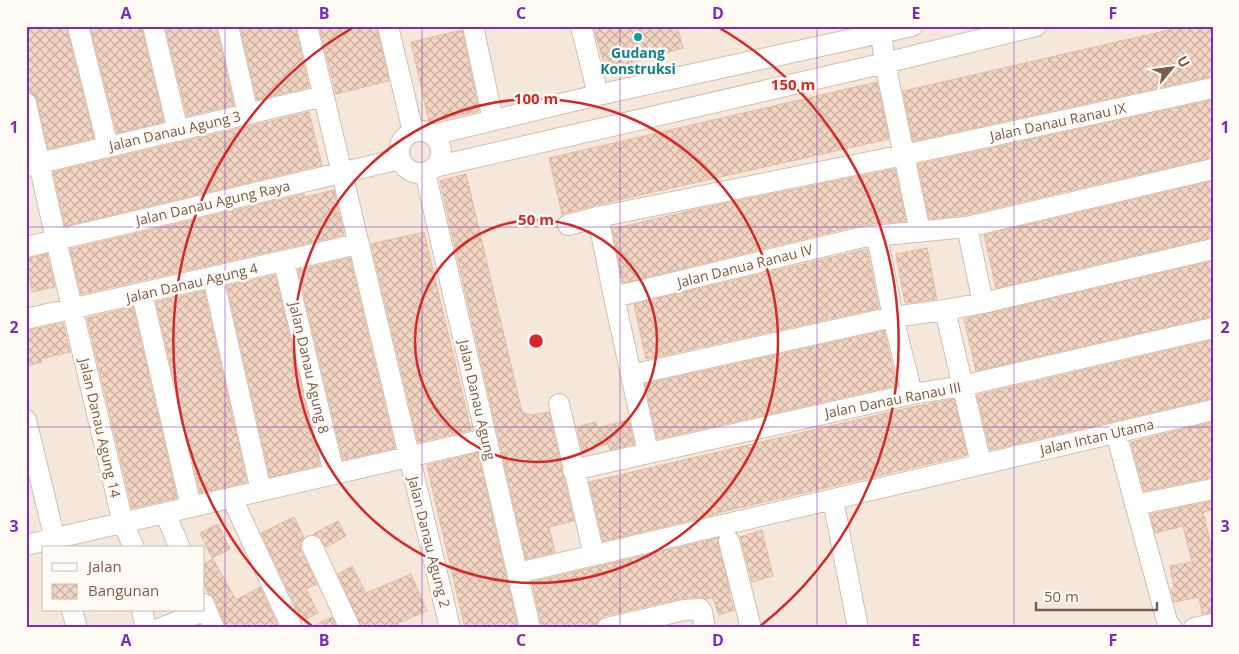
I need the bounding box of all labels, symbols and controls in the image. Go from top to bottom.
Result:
text: A [120,2,132,24]
text: B [319,2,329,24]
text: C [516,2,526,24]
text: D [712,2,724,24]
text: E [912,2,921,24]
text: F [1109,2,1117,24]
marker: Gudang Konstruksi [632,31,644,43]
north arrow [1146,42,1196,92]
place label: Gudang Konstruksi [600,43,676,78]
text: U [1173,52,1195,71]
text: 150 m [771,74,815,94]
text: 100 m [514,88,558,108]
street label: Jalan Danau Ranau IX [986,98,1129,146]
street label: Jalan Danau Agung 3 [105,106,243,155]
text: 1 [9,116,19,138]
text: 1 [1220,116,1230,138]
street label: Jalan Danau Agung Raya [132,176,292,230]
text: 50 m [518,209,554,229]
street label: Jalan Danua Ranau IV [673,239,815,292]
street label: Jalan Danau Agung 4 [122,258,260,307]
street label: Jalan Danau Agung 8 [285,298,334,436]
text: 2 [9,316,19,338]
text: 2 [1220,316,1230,338]
centre of rings [527,332,545,350]
street label: Jalan Danau Agung [454,336,501,462]
street label: Jalan Danau Agung 14 [75,354,126,499]
street label: Jalan Danau Ranau III [821,377,963,422]
street label: Jalan Intan Utama [1036,414,1156,459]
street label: Jalan Danau Agung 2 [404,472,455,609]
text: 3 [9,515,19,537]
text: 3 [1220,515,1230,537]
legend [42,546,205,612]
text: Jalan [86,556,122,576]
scale bar [1036,579,1158,611]
text: Bangunan [88,580,159,600]
text: 50 m [1044,586,1079,606]
text: A [120,629,132,651]
text: B [319,629,329,651]
text: C [516,629,526,651]
text: D [712,629,724,651]
text: E [912,629,921,651]
text: F [1109,629,1117,651]

